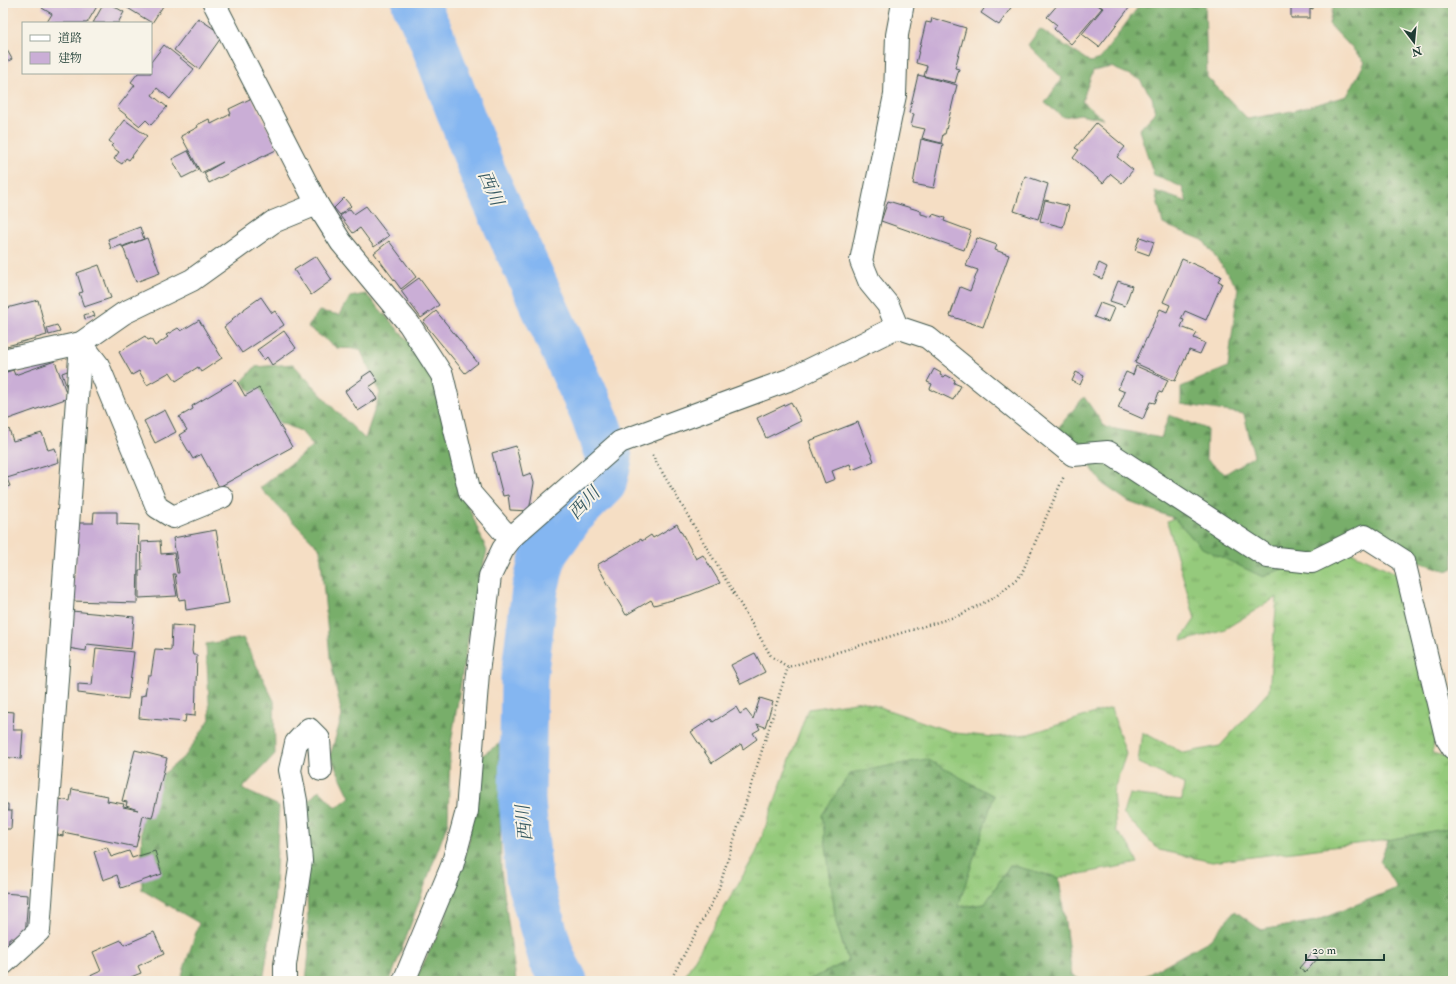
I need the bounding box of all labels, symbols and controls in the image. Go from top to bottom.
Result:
legend [22,22,152,74]
north arrow [1394,22,1434,62]
text: 道路 [58,31,82,46]
text: N [1409,43,1424,59]
text: 建物 [58,51,82,66]
water label: 西川 [473,167,509,211]
water label: 西川 [564,481,606,524]
water label: 西川 [511,802,538,842]
scale bar [1306,936,1384,962]
text: 20 m [1312,943,1337,958]

